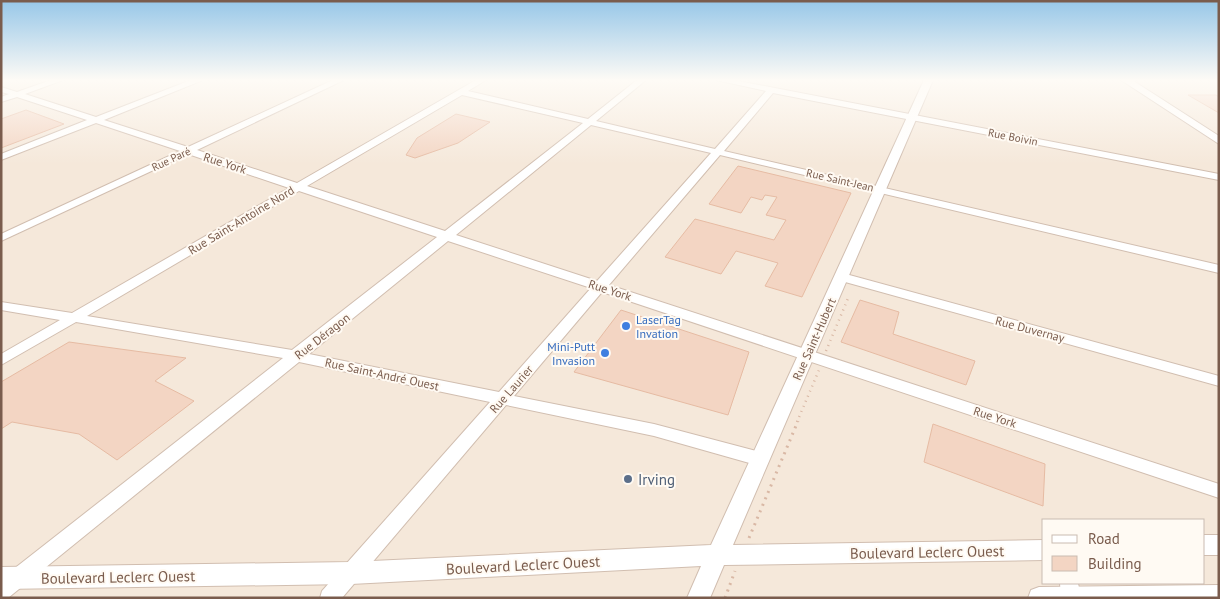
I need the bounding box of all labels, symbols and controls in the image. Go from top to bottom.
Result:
street label: Rue Boivin [987,125,1039,149]
street label: Rue Paré [149,144,193,174]
street label: Rue York [202,149,249,177]
street label: Rue Saint-Jean [805,165,875,195]
street label: Rue Saint-Antoine Nord [185,182,297,258]
street label: Rue York [587,276,634,304]
street label: Rue Saint-Hubert [789,296,839,382]
street label: Rue Déragon [291,310,353,362]
place label: LaserTag Invation [636,312,681,341]
street label: Rue Duvernay [994,313,1067,346]
marker: LaserTag Invation [620,320,632,332]
place label: Mini-Putt Invasion [547,339,595,368]
marker: Mini-Putt Invasion [599,347,611,359]
street label: Rue Saint-André Ouest [324,355,440,393]
street label: Rue Laurier [486,362,536,416]
street label: Rue York [972,403,1019,431]
place label: Irving [638,470,675,489]
marker: Irving [622,473,634,485]
legend [1042,519,1205,584]
text: Road [1088,529,1120,548]
street label: Boulevard Leclerc Ouest [850,541,1004,563]
street label: Boulevard Leclerc Ouest [445,551,601,579]
text: Building [1088,554,1142,573]
street label: Boulevard Leclerc Ouest [41,566,195,588]

